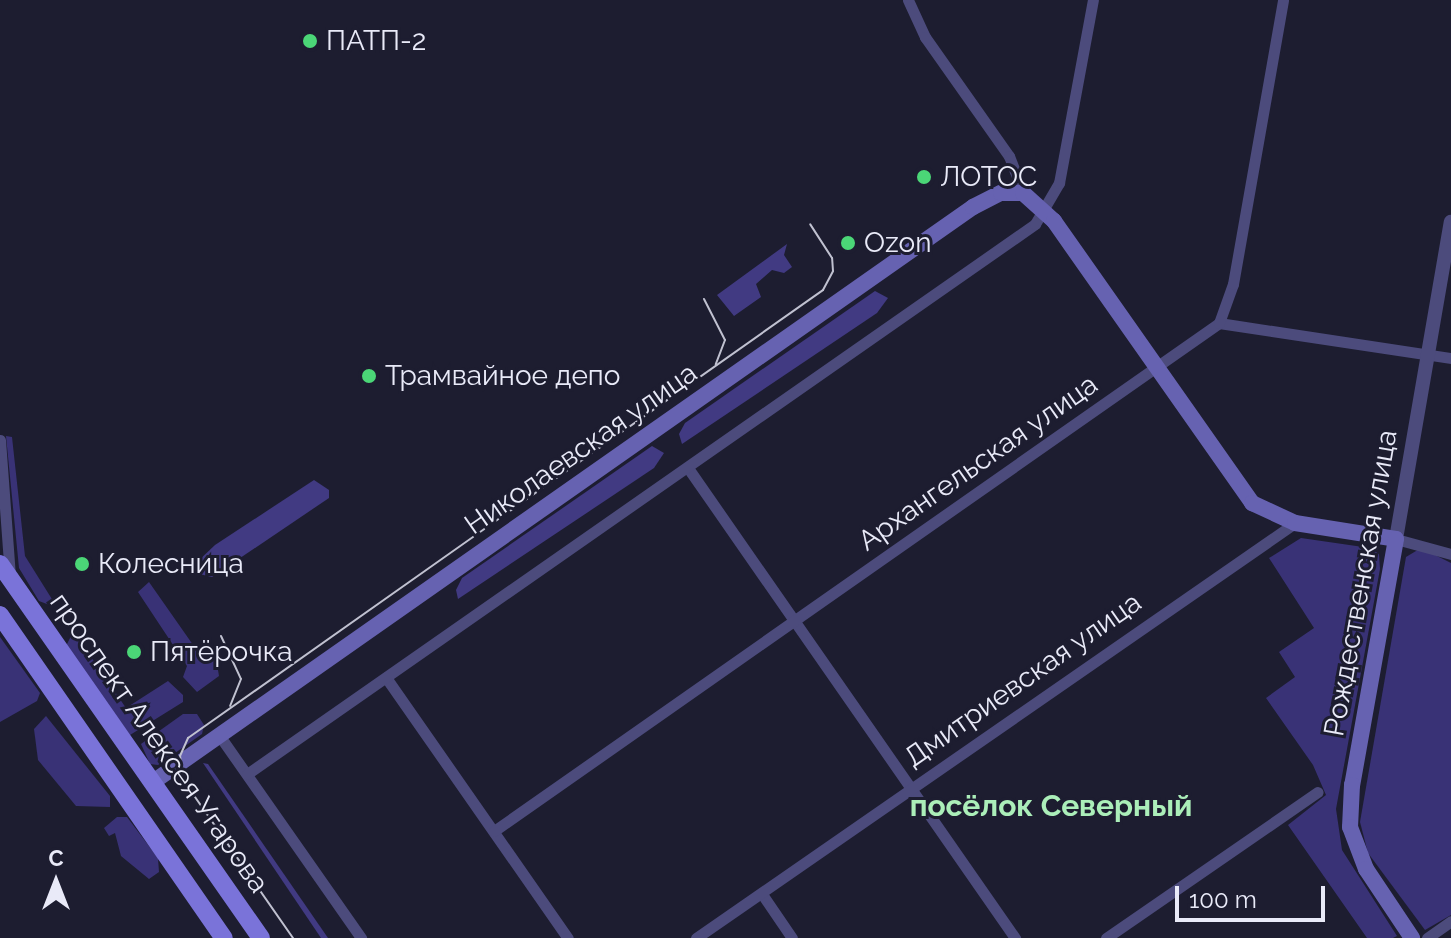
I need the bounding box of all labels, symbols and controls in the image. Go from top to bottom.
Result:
place label: ПАТП-2 [326,24,426,58]
marker: ПАТП-2 [301,32,319,50]
place label: ЛОТОС [940,160,1037,194]
marker: ЛОТОС [915,168,933,186]
place label: Ozon [864,226,931,260]
marker: Ozon [839,234,857,252]
street label: Николаевская улица [458,356,704,542]
place label: Трамвайное депо [385,359,620,393]
marker: Трамвайное депо [360,367,378,385]
street label: Архангельская улица [852,367,1104,559]
street label: Рождественская улица [1317,427,1405,739]
place label: Колесница [98,547,244,581]
marker: Колесница [73,555,91,573]
street label: Дмитриевская улица [898,585,1148,775]
street label: проспект Алексея Угарова [42,586,276,900]
place label: Пятёрочка [150,635,292,669]
marker: Пятёрочка [125,643,143,661]
district label: посёлок Северный [910,788,1192,824]
north arrow [16,842,96,922]
text: С [48,845,64,871]
scale bar [1179,870,1329,920]
text: 100 m [1189,885,1257,914]

